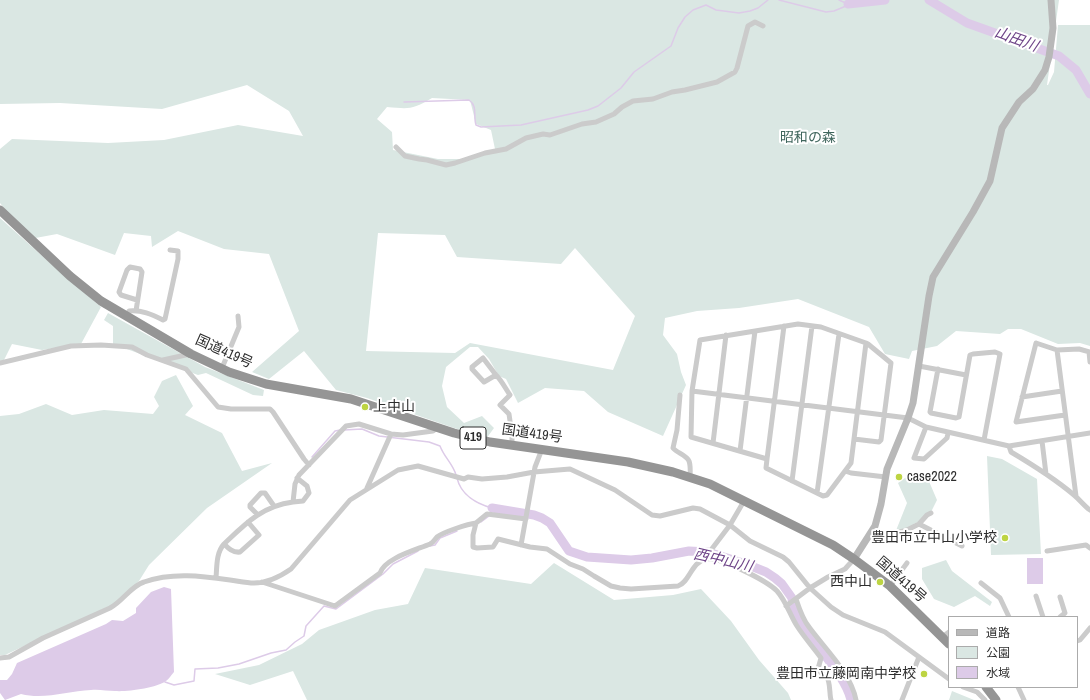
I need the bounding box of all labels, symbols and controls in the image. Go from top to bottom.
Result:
water label: 山田川 [992,24,1040,56]
park label: 昭和の森 [780,130,836,146]
street label: 国道419号 [193,332,255,372]
place label: 上中山 [373,399,415,415]
marker: 上中山 [360,402,370,412]
street label: 国道419号 [501,421,563,447]
road number: 419 [460,427,486,449]
place label: case2022 [907,469,957,485]
marker: case2022 [894,472,904,482]
place label: 豊田市立中山小学校 [871,530,997,546]
marker: 豊田市立中山小学校 [1000,533,1010,543]
water label: 西中山川 [692,545,754,577]
street label: 国道419号 [872,554,930,606]
place label: 西中山 [830,574,872,590]
marker: 西中山 [875,577,885,587]
legend [948,616,1078,688]
text: 道路 [986,625,1010,641]
text: 公園 [986,645,1010,661]
text: 水域 [986,665,1010,681]
place label: 豊田市立藤岡南中学校 [776,666,916,682]
marker: 豊田市立藤岡南中学校 [919,669,929,679]

